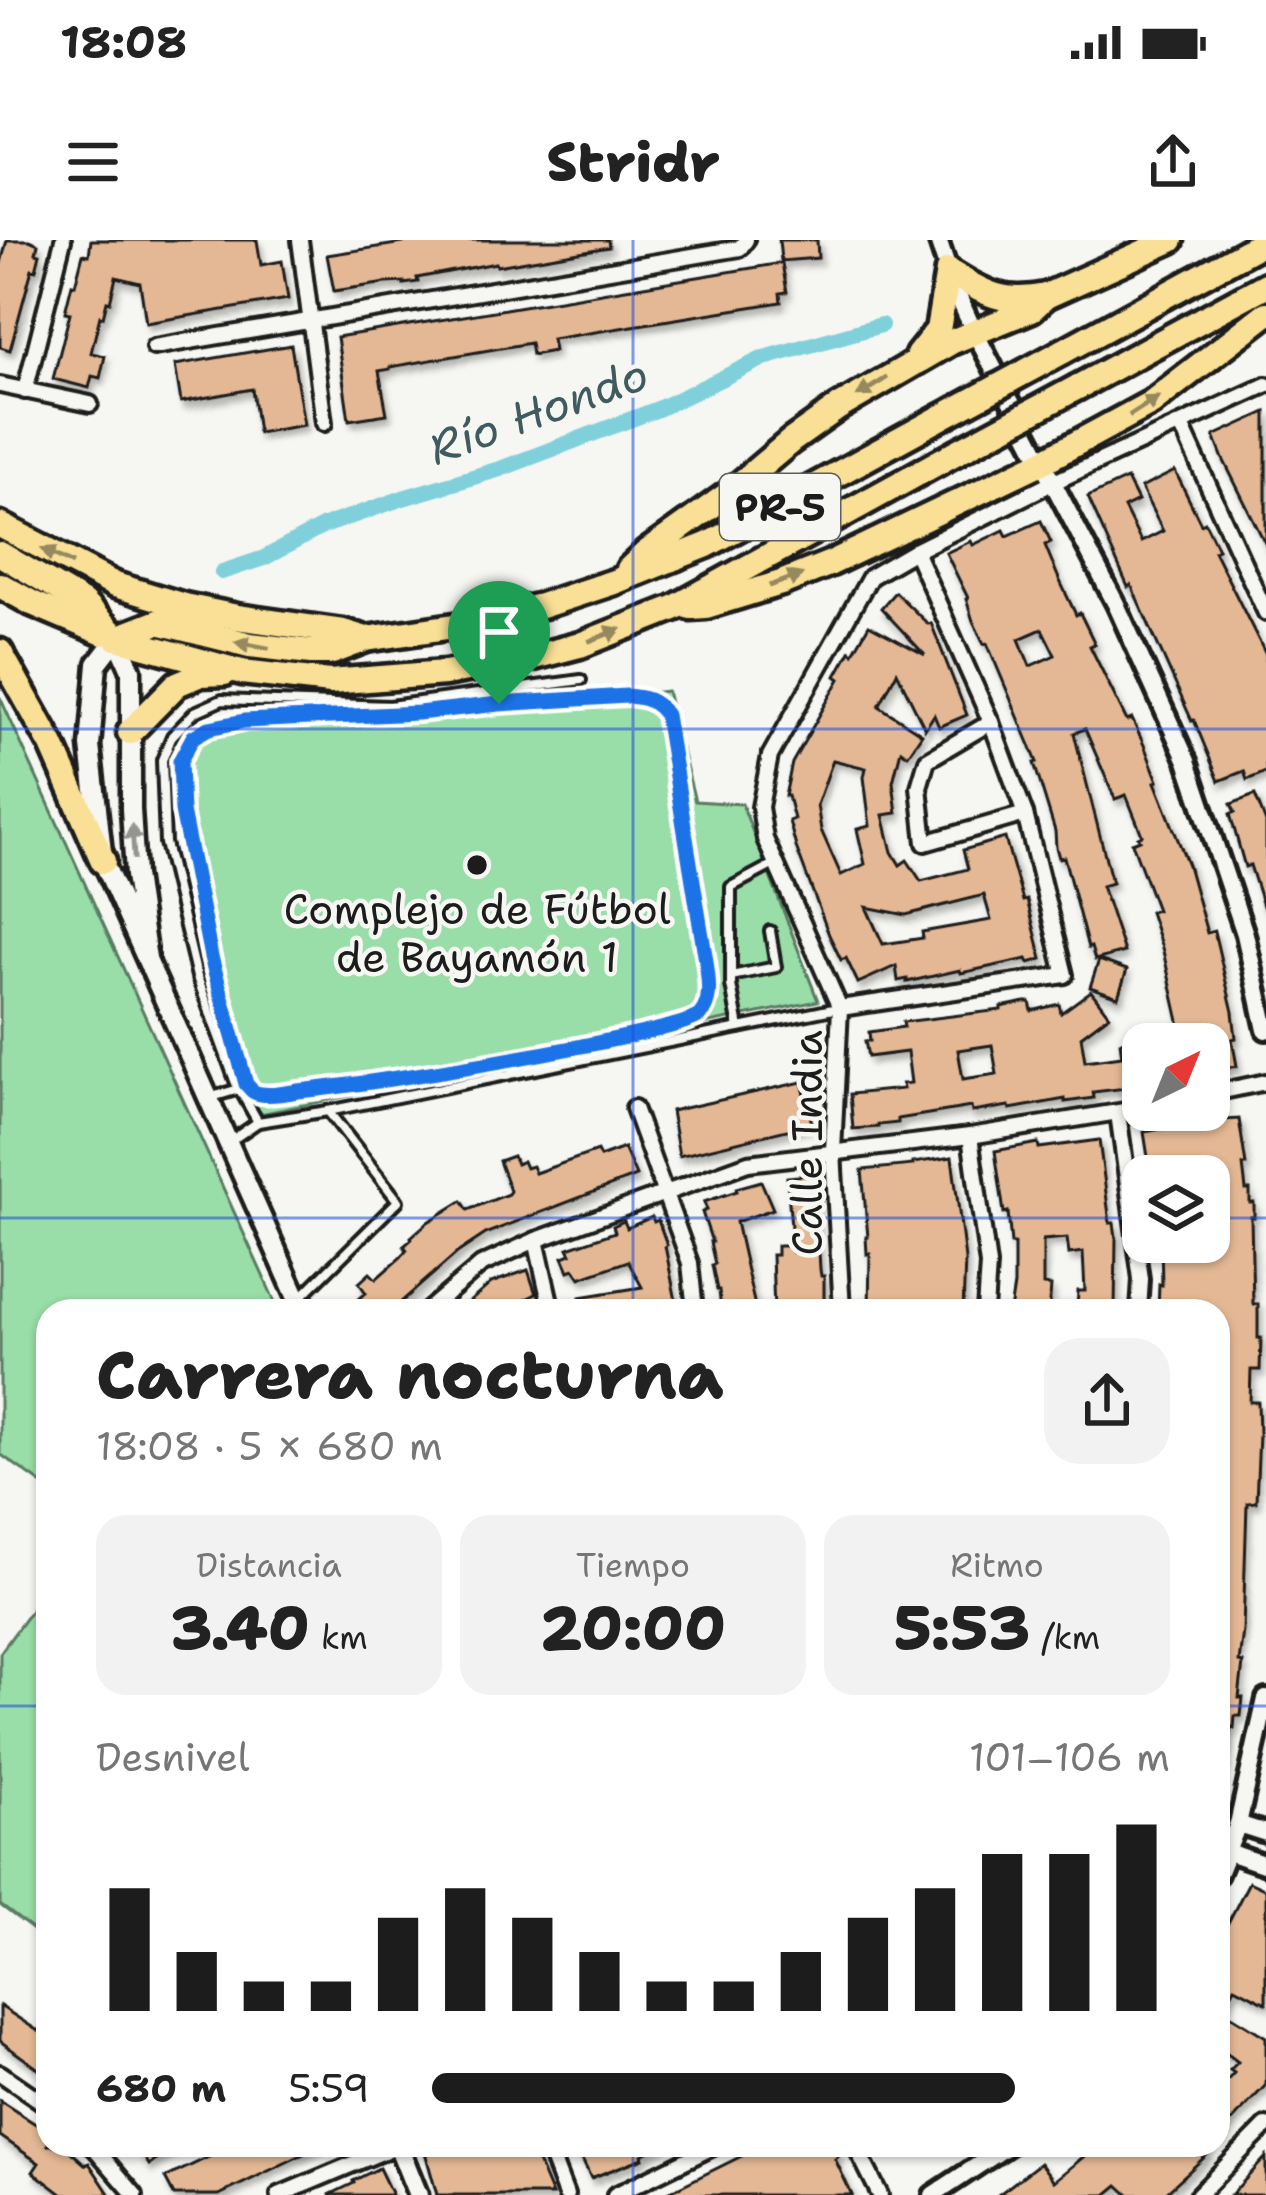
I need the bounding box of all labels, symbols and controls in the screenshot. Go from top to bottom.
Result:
text: 18:08 [60,12,187,72]
text: Stridr [546,126,720,198]
icon: menu [60,129,126,195]
icon: share [1140,129,1206,195]
water label: Río Hondo [420,344,656,478]
one-way arrow [855,376,889,397]
one-way arrow [1128,395,1161,417]
road number: PR-5 [720,474,840,540]
one-way arrow [40,546,74,566]
one-way arrow [769,569,805,588]
pin [448,581,550,704]
icon: arrive [466,599,532,665]
one-way arrow [587,624,623,643]
one-way arrow [232,635,270,653]
one-way arrow [123,823,142,860]
marker: Complejo de Fútbol de Bayamón 1 [464,852,490,878]
place label: Complejo de Fútbol de Bayamón 1 [283,881,671,985]
north arrow [1122,1023,1230,1131]
map controls [1122,1023,1230,1263]
street label: Calle India [779,1030,835,1256]
button: layers [1122,1155,1230,1263]
text: Carrera nocturna [96,1331,724,1419]
button: share [1044,1338,1170,1464]
text: 18:08 · 5 × 680 m [96,1420,443,1472]
text: Distancia [196,1543,342,1588]
text: Tiempo [576,1543,690,1588]
text: Ritmo [950,1543,1044,1588]
text: 3.40 [170,1588,310,1668]
text: 20:00 [540,1588,726,1668]
text: 5:53 [894,1588,1030,1668]
text: km [310,1615,368,1660]
text: /km [1030,1615,1100,1660]
text: Desnivel [96,1731,250,1783]
text: 101–106 m [969,1731,1170,1783]
text: 680 m [96,2062,226,2114]
text: 5:59 [288,2062,370,2114]

